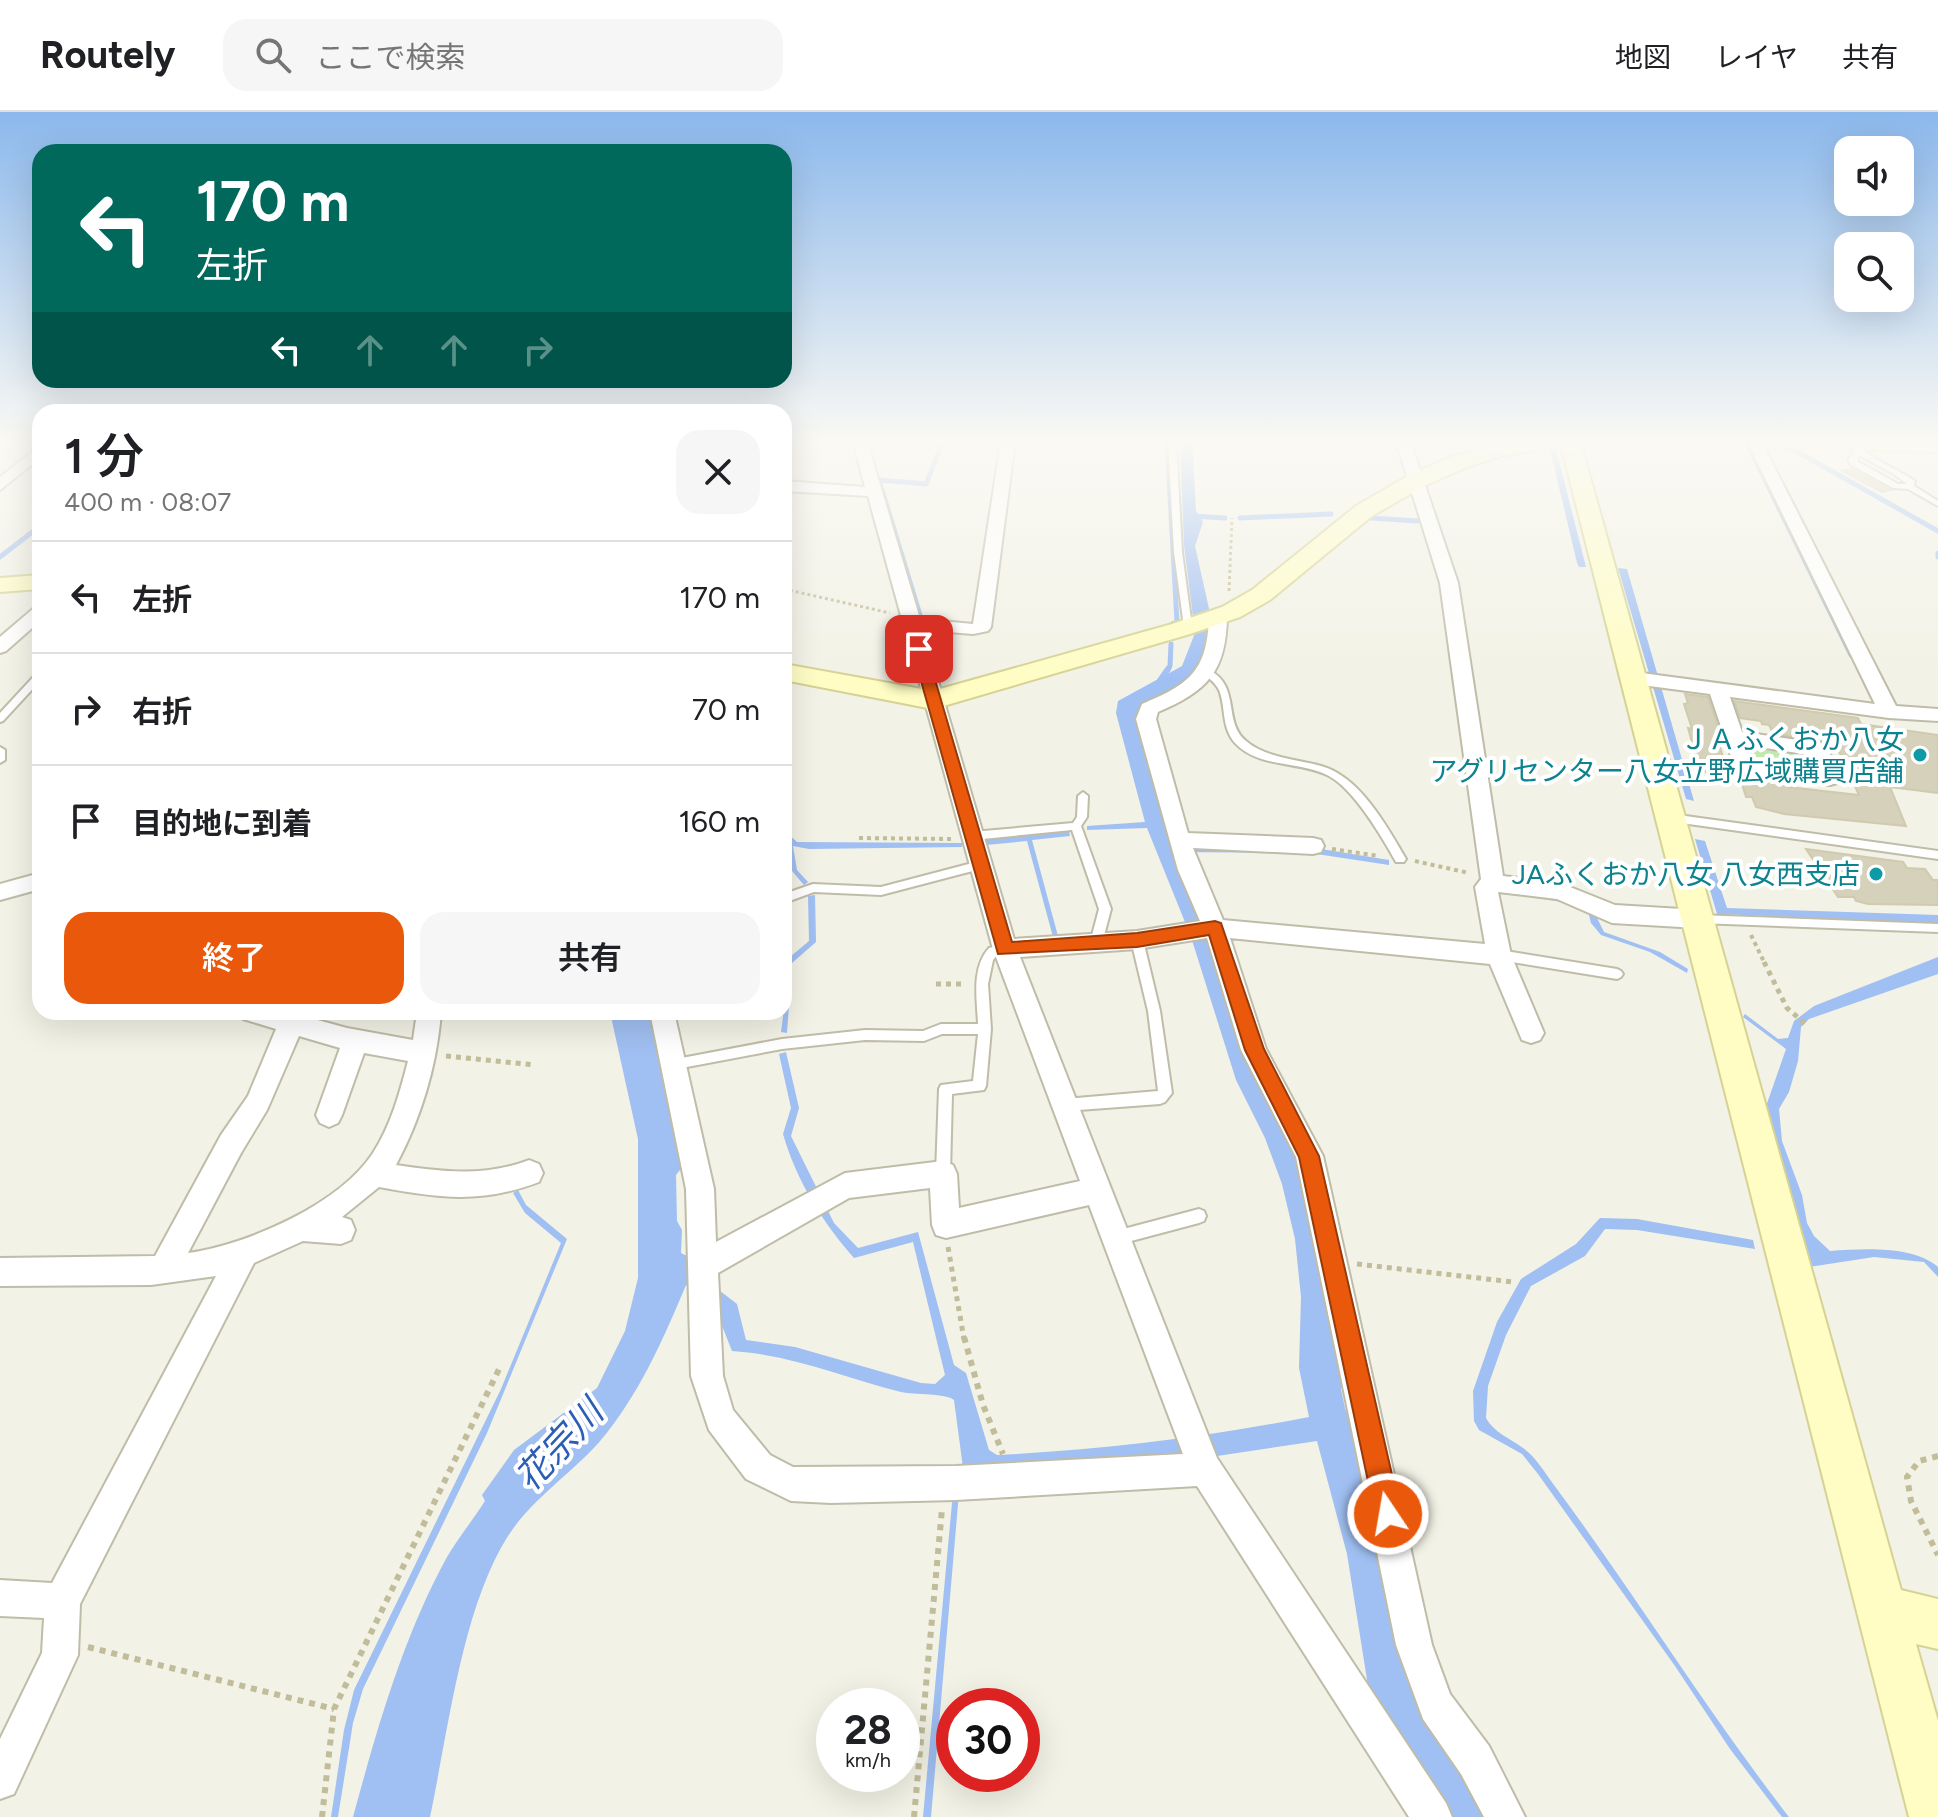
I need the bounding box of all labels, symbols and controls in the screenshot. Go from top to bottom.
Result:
search box [223,19,783,91]
text: Routely [40,32,175,78]
icon: search [251,33,295,77]
text: ここで検索 [315,39,465,76]
text: 地図 [1615,40,1671,74]
text: レイヤ [1715,40,1798,74]
text: 共有 [1842,40,1898,74]
map controls [1834,136,1914,312]
button: sound [1834,136,1914,216]
text: 170 m [196,168,349,235]
icon: left [64,176,168,280]
button: search [1834,232,1914,312]
text: 左折 [196,244,268,287]
icon: left [264,328,308,372]
icon: ahead [348,328,392,372]
icon: ahead [432,328,476,372]
icon: right [516,328,560,372]
text: 1 分 [64,427,144,485]
button: close [676,430,760,514]
text: 400 m · 08:07 [64,486,231,518]
icon: left [64,575,108,619]
text: 170 m [679,579,760,616]
text: 左折 [132,581,192,618]
pin [885,615,953,683]
icon: arrive [897,627,941,671]
icon: right [64,687,108,731]
text: 70 m [692,691,760,728]
text: 右折 [132,693,192,730]
place label: ＪＡふくおか八女 アグリセンター八女立野広域購買店舗 [1429,722,1904,788]
marker: ＪＡふくおか八女 アグリセンター八女立野広域購買店舗 [1911,746,1929,764]
icon: arrive [64,799,108,843]
text: 160 m [678,803,760,840]
text: 目的地に到着 [132,805,312,842]
place label: JAふくおか八女 八女西支店 [1512,857,1860,891]
marker: JAふくおか八女 八女西支店 [1867,865,1885,883]
button: 終了 [64,912,404,1004]
button: 共有 [420,912,760,1004]
water label: 花宗川 [506,1388,614,1499]
position arrow [1346,1472,1430,1556]
speed limit sign: 30 [936,1688,1040,1792]
text: 28 [844,1706,892,1754]
text: km/h [845,1748,891,1772]

